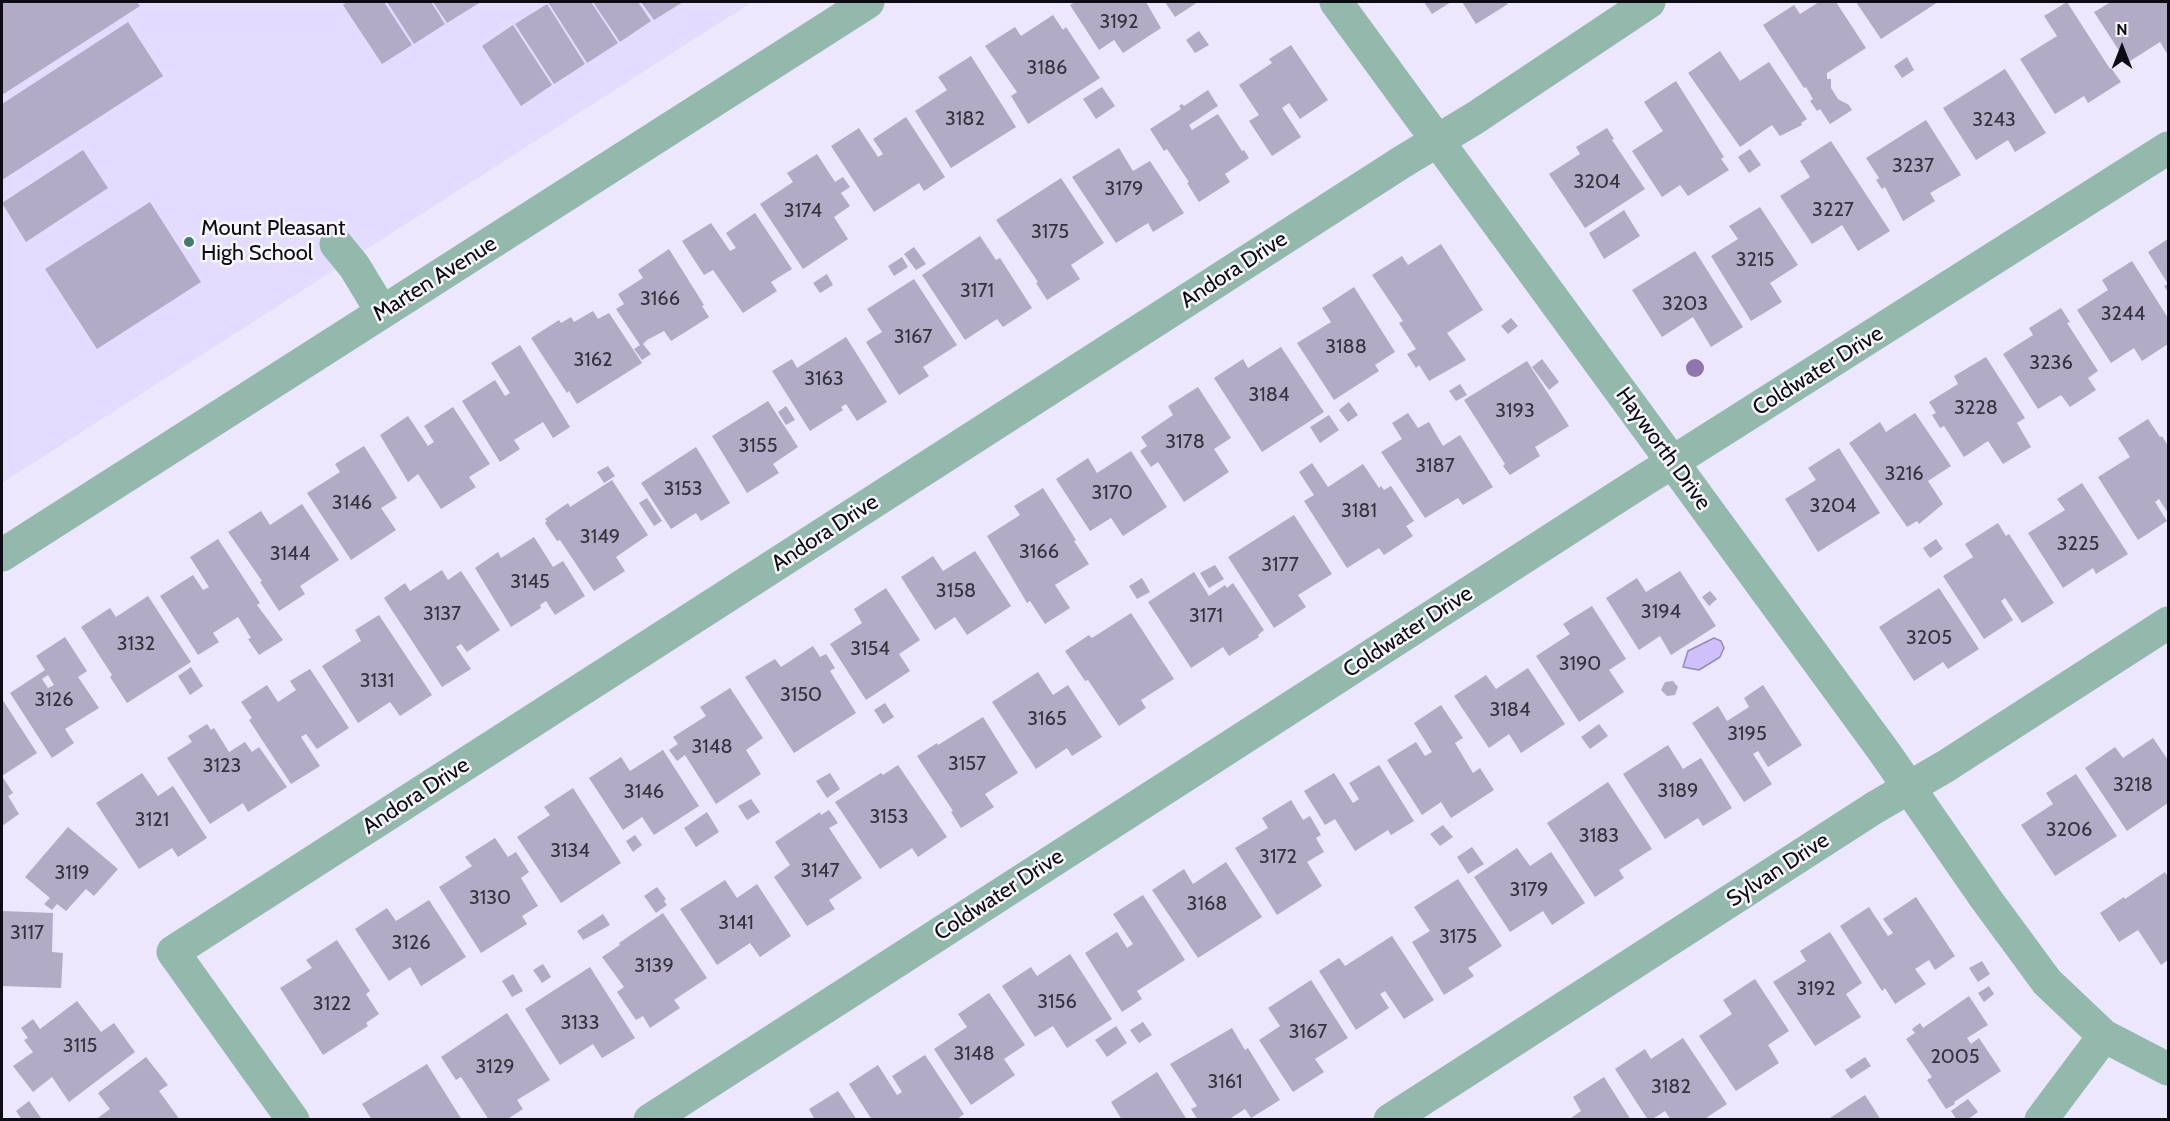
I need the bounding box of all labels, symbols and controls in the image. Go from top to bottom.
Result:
house number: 3192 [1099,10,1139,34]
north arrow [2092,18,2152,78]
text: N [2116,20,2128,39]
house number: 3186 [1027,56,1067,80]
house number: 3182 [945,107,985,131]
house number: 3243 [1972,108,2016,132]
house number: 3237 [1892,154,1934,178]
house number: 3204 [1574,170,1620,194]
house number: 3179 [1105,177,1143,201]
house number: 3227 [1812,198,1854,222]
house number: 3174 [784,199,822,223]
place label: Mount Pleasant High School [201,216,345,268]
house number: 3175 [1031,220,1069,244]
street label: Andora Drive [1176,226,1292,314]
street label: Marten Avenue [368,230,502,328]
marker: Mount Pleasant High School [182,235,196,249]
house number: 3215 [1736,248,1774,272]
house number: 3171 [960,279,994,303]
house number: 3166 [640,287,680,311]
house number: 3203 [1662,292,1708,316]
house number: 3244 [2101,302,2145,326]
street label: Coldwater Drive [1748,320,1888,422]
house number: 3167 [894,325,932,349]
house number: 3188 [1325,335,1367,359]
house number: 3162 [573,348,613,372]
house number: 3236 [2029,351,2073,375]
house number: 3163 [804,367,844,391]
house number: 3184 [1248,383,1290,407]
street label: Hayworth Drive [1610,383,1716,515]
house number: 3228 [1954,396,1998,420]
house number: 3193 [1495,399,1535,423]
house number: 3178 [1165,430,1205,454]
house number: 3155 [739,434,777,458]
house number: 3187 [1415,454,1455,478]
house number: 3216 [1884,462,1924,486]
house number: 3153 [664,477,702,501]
house number: 3170 [1091,481,1133,505]
street label: Andora Drive [767,489,883,577]
house number: 3146 [332,491,372,515]
house number: 3204 [1810,494,1856,518]
house number: 3181 [1341,499,1377,523]
house number: 3149 [580,525,620,549]
house number: 3225 [2057,532,2099,556]
house number: 3166 [1019,540,1059,564]
house number: 3144 [270,542,310,566]
house number: 3177 [1261,553,1299,577]
house number: 3145 [510,570,550,594]
house number: 3158 [936,579,976,603]
street label: Coldwater Drive [1338,580,1478,684]
house number: 3194 [1641,600,1681,624]
house number: 3137 [423,602,461,626]
house number: 3171 [1189,604,1223,628]
house number: 3205 [1906,626,1952,650]
house number: 3132 [117,632,155,656]
house number: 3154 [850,637,890,661]
house number: 3190 [1559,652,1601,676]
house number: 3131 [360,669,394,693]
house number: 3150 [780,683,822,707]
house number: 3126 [34,688,74,712]
house number: 3184 [1489,698,1531,722]
house number: 3165 [1027,707,1067,731]
house number: 3195 [1727,722,1767,746]
house number: 3148 [691,735,733,759]
street label: Andora Drive [358,752,474,840]
house number: 3157 [948,752,986,776]
house number: 3123 [203,754,241,778]
house number: 3218 [2113,773,2153,797]
house number: 3189 [1658,779,1698,803]
house number: 3146 [624,780,664,804]
house number: 3153 [870,805,908,829]
house number: 3121 [135,808,169,832]
house number: 3206 [2046,818,2092,842]
house number: 3183 [1579,824,1619,848]
street label: Sylvan Drive [1722,827,1834,913]
house number: 3134 [550,839,590,863]
street label: Coldwater Drive [929,843,1069,947]
house number: 3172 [1259,845,1297,869]
house number: 3147 [801,859,839,883]
house number: 3119 [54,861,90,885]
house number: 3179 [1510,878,1548,902]
house number: 3130 [469,886,511,910]
house number: 3168 [1187,892,1227,916]
house number: 3141 [718,911,754,935]
house number: 3117 [10,921,44,945]
house number: 3175 [1439,925,1477,949]
house number: 3126 [391,931,431,955]
house number: 3139 [634,954,674,978]
house number: 3192 [1796,977,1836,1001]
house number: 3156 [1037,990,1077,1014]
house number: 3122 [313,992,351,1016]
house number: 3133 [561,1011,599,1035]
house number: 3167 [1289,1020,1327,1044]
house number: 3115 [63,1034,97,1058]
house number: 3148 [953,1042,995,1066]
house number: 2005 [1930,1045,1980,1069]
house number: 3129 [475,1055,515,1079]
house number: 3161 [1207,1070,1243,1094]
house number: 3182 [1651,1075,1691,1099]

